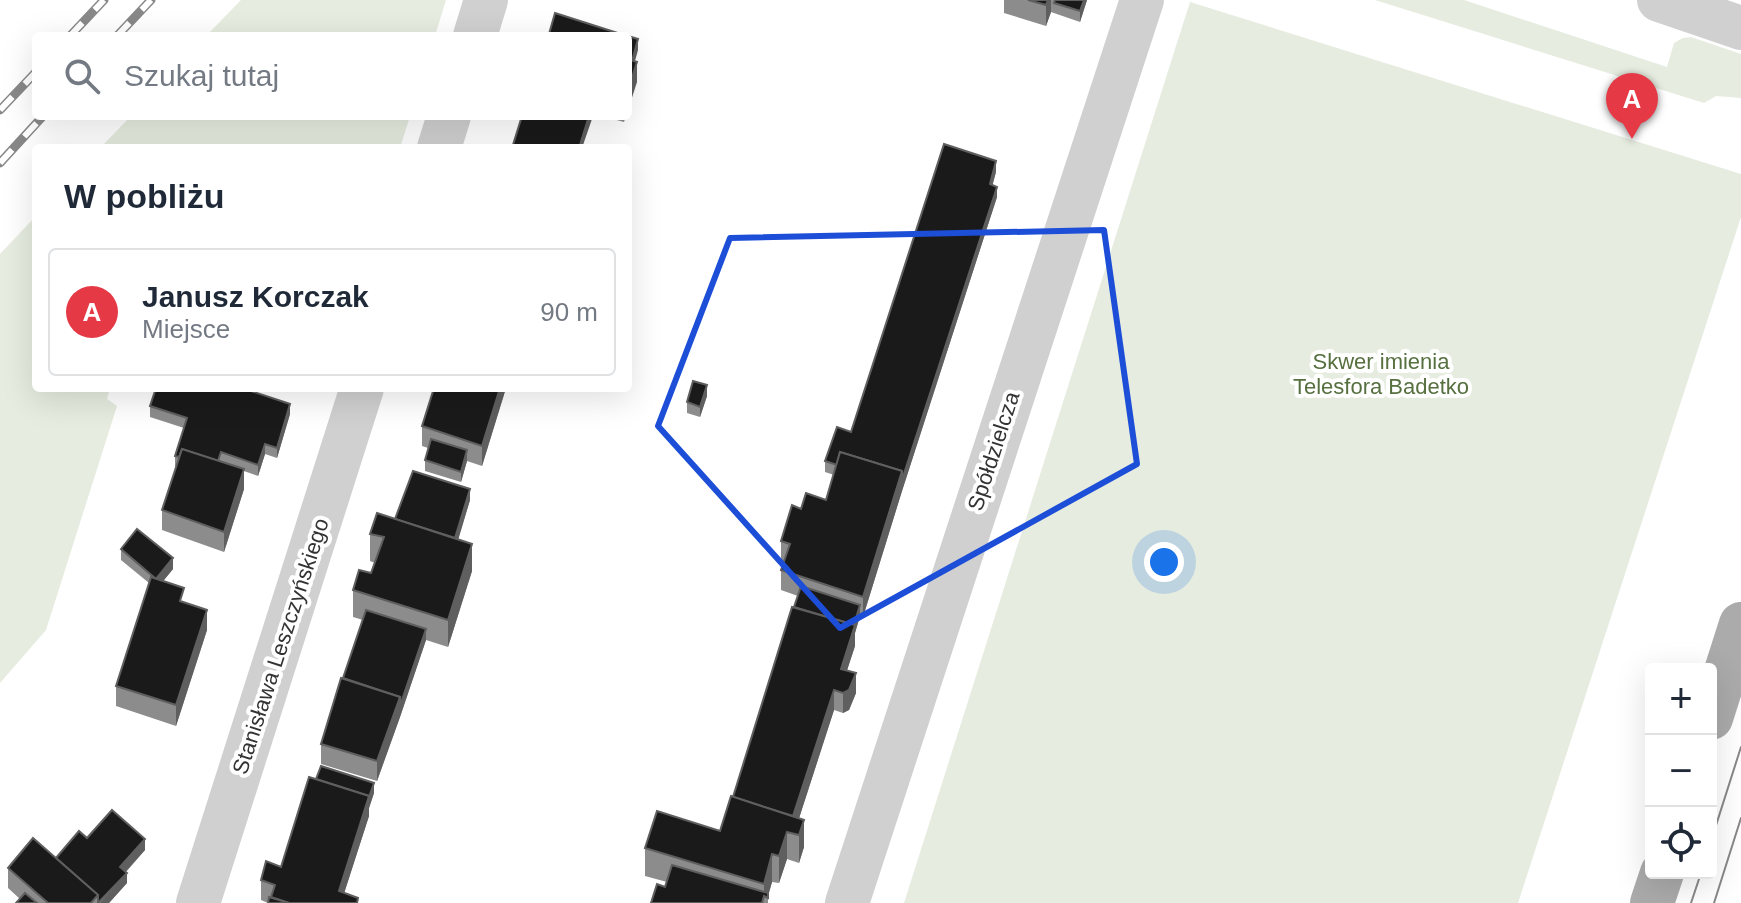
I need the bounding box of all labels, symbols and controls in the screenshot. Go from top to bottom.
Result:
search box [32,32,632,120]
icon: search [60,54,104,98]
text: Szukaj tutaj [124,59,279,92]
pin: A [1606,73,1658,139]
text: W pobliżu [64,177,225,215]
text: Janusz Korczak [142,280,369,313]
text: A [83,297,101,327]
text: 90 m [540,297,598,327]
text: Miejsce [142,314,230,344]
park label: Skwer imienia Telesfora Badetko [1293,349,1469,399]
street label: Spółdzielcza [963,388,1025,514]
street label: Stanisława Leszczyńskiego [227,515,334,777]
your location [1144,542,1184,582]
map controls [1645,663,1717,879]
button: + [1645,663,1717,735]
button: − [1645,735,1717,807]
button: locate [1645,807,1717,879]

